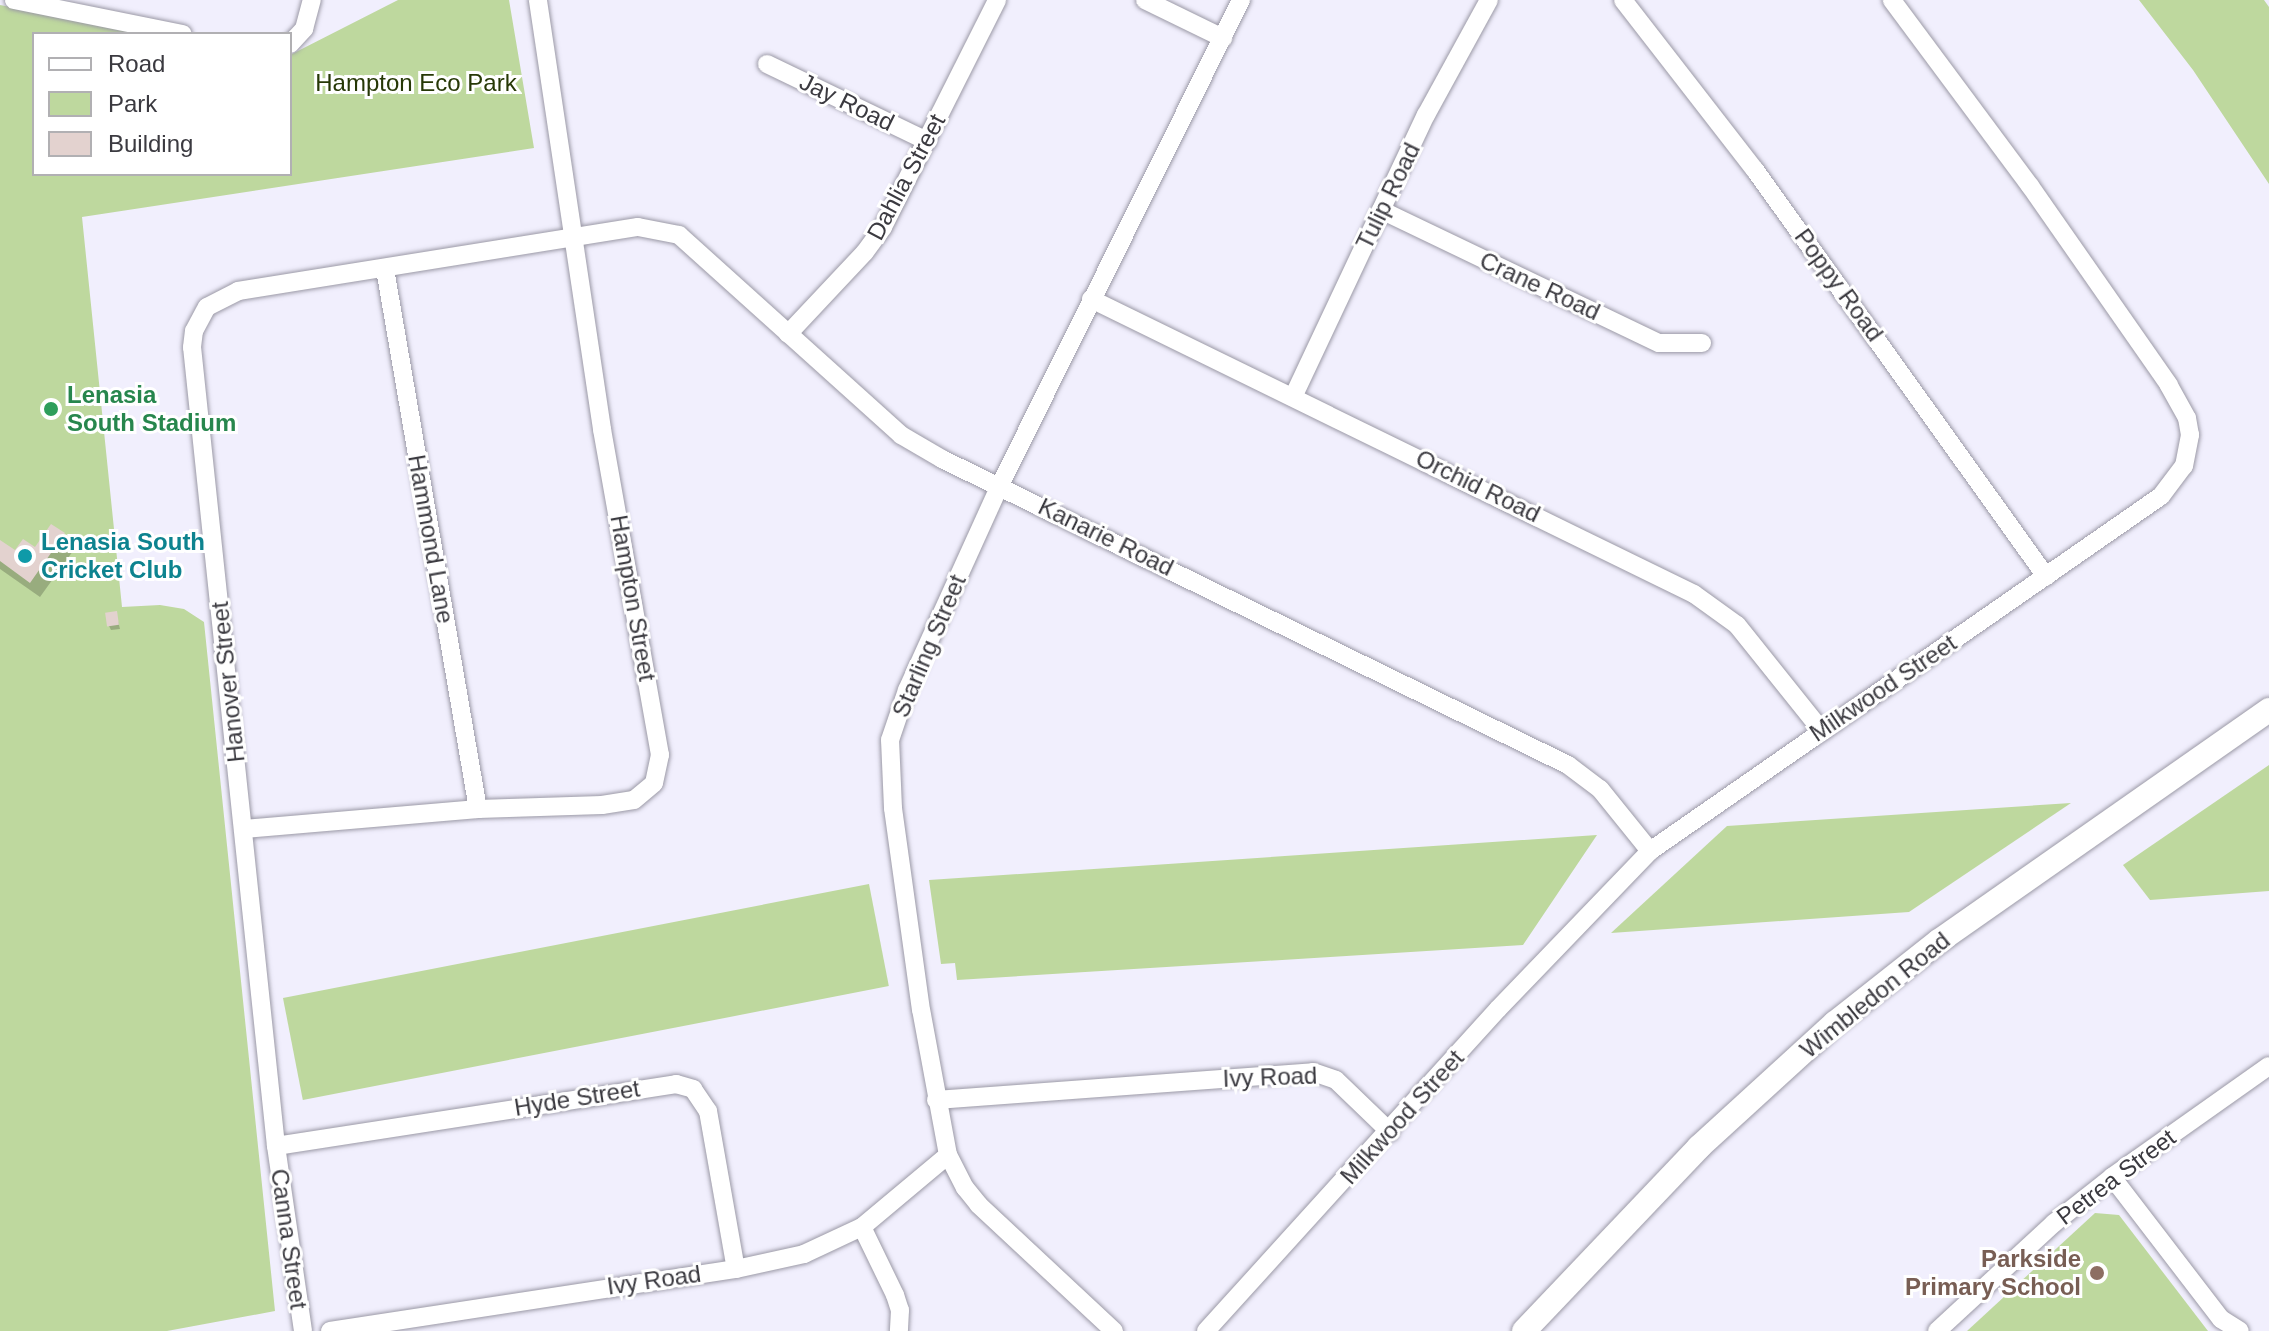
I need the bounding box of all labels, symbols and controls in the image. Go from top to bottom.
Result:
legend [32,32,292,176]
text: Road [108,50,165,77]
street label: Jay Road [795,67,899,137]
park label: Hampton Eco Park [315,69,517,97]
text: Park [108,90,157,117]
street label: Dahlia Street [861,109,951,245]
text: Building [108,130,193,157]
street label: Tulip Road [1350,138,1426,254]
street label: Poppy Road [1789,223,1889,347]
street label: Crane Road [1475,246,1605,326]
place label: Lenasia South Stadium [67,381,236,437]
marker: Lenasia South Stadium [42,400,60,418]
street label: Orchid Road [1411,444,1545,528]
street label: Hammond Lane [402,452,460,626]
street label: Kanarie Road [1034,492,1178,582]
street label: Hampton Street [604,513,662,683]
place label: Lenasia South Cricket Club [41,528,205,584]
marker: Lenasia South Cricket Club [16,547,34,565]
street label: Starling Street [886,570,972,722]
street label: Hanover Street [205,600,251,764]
street label: Milkwood Street [1804,628,1962,748]
street label: Wimbledon Road [1794,926,1956,1064]
street label: Milkwood Street [1334,1044,1470,1190]
street label: Ivy Road [1222,1061,1318,1093]
street label: Hyde Street [512,1074,642,1122]
street label: Petrea Street [2051,1123,2181,1231]
street label: Canna Street [265,1167,313,1311]
place label: Parkside Primary School [1905,1245,2081,1301]
street label: Ivy Road [605,1259,703,1301]
marker: Parkside Primary School [2088,1264,2106,1282]

